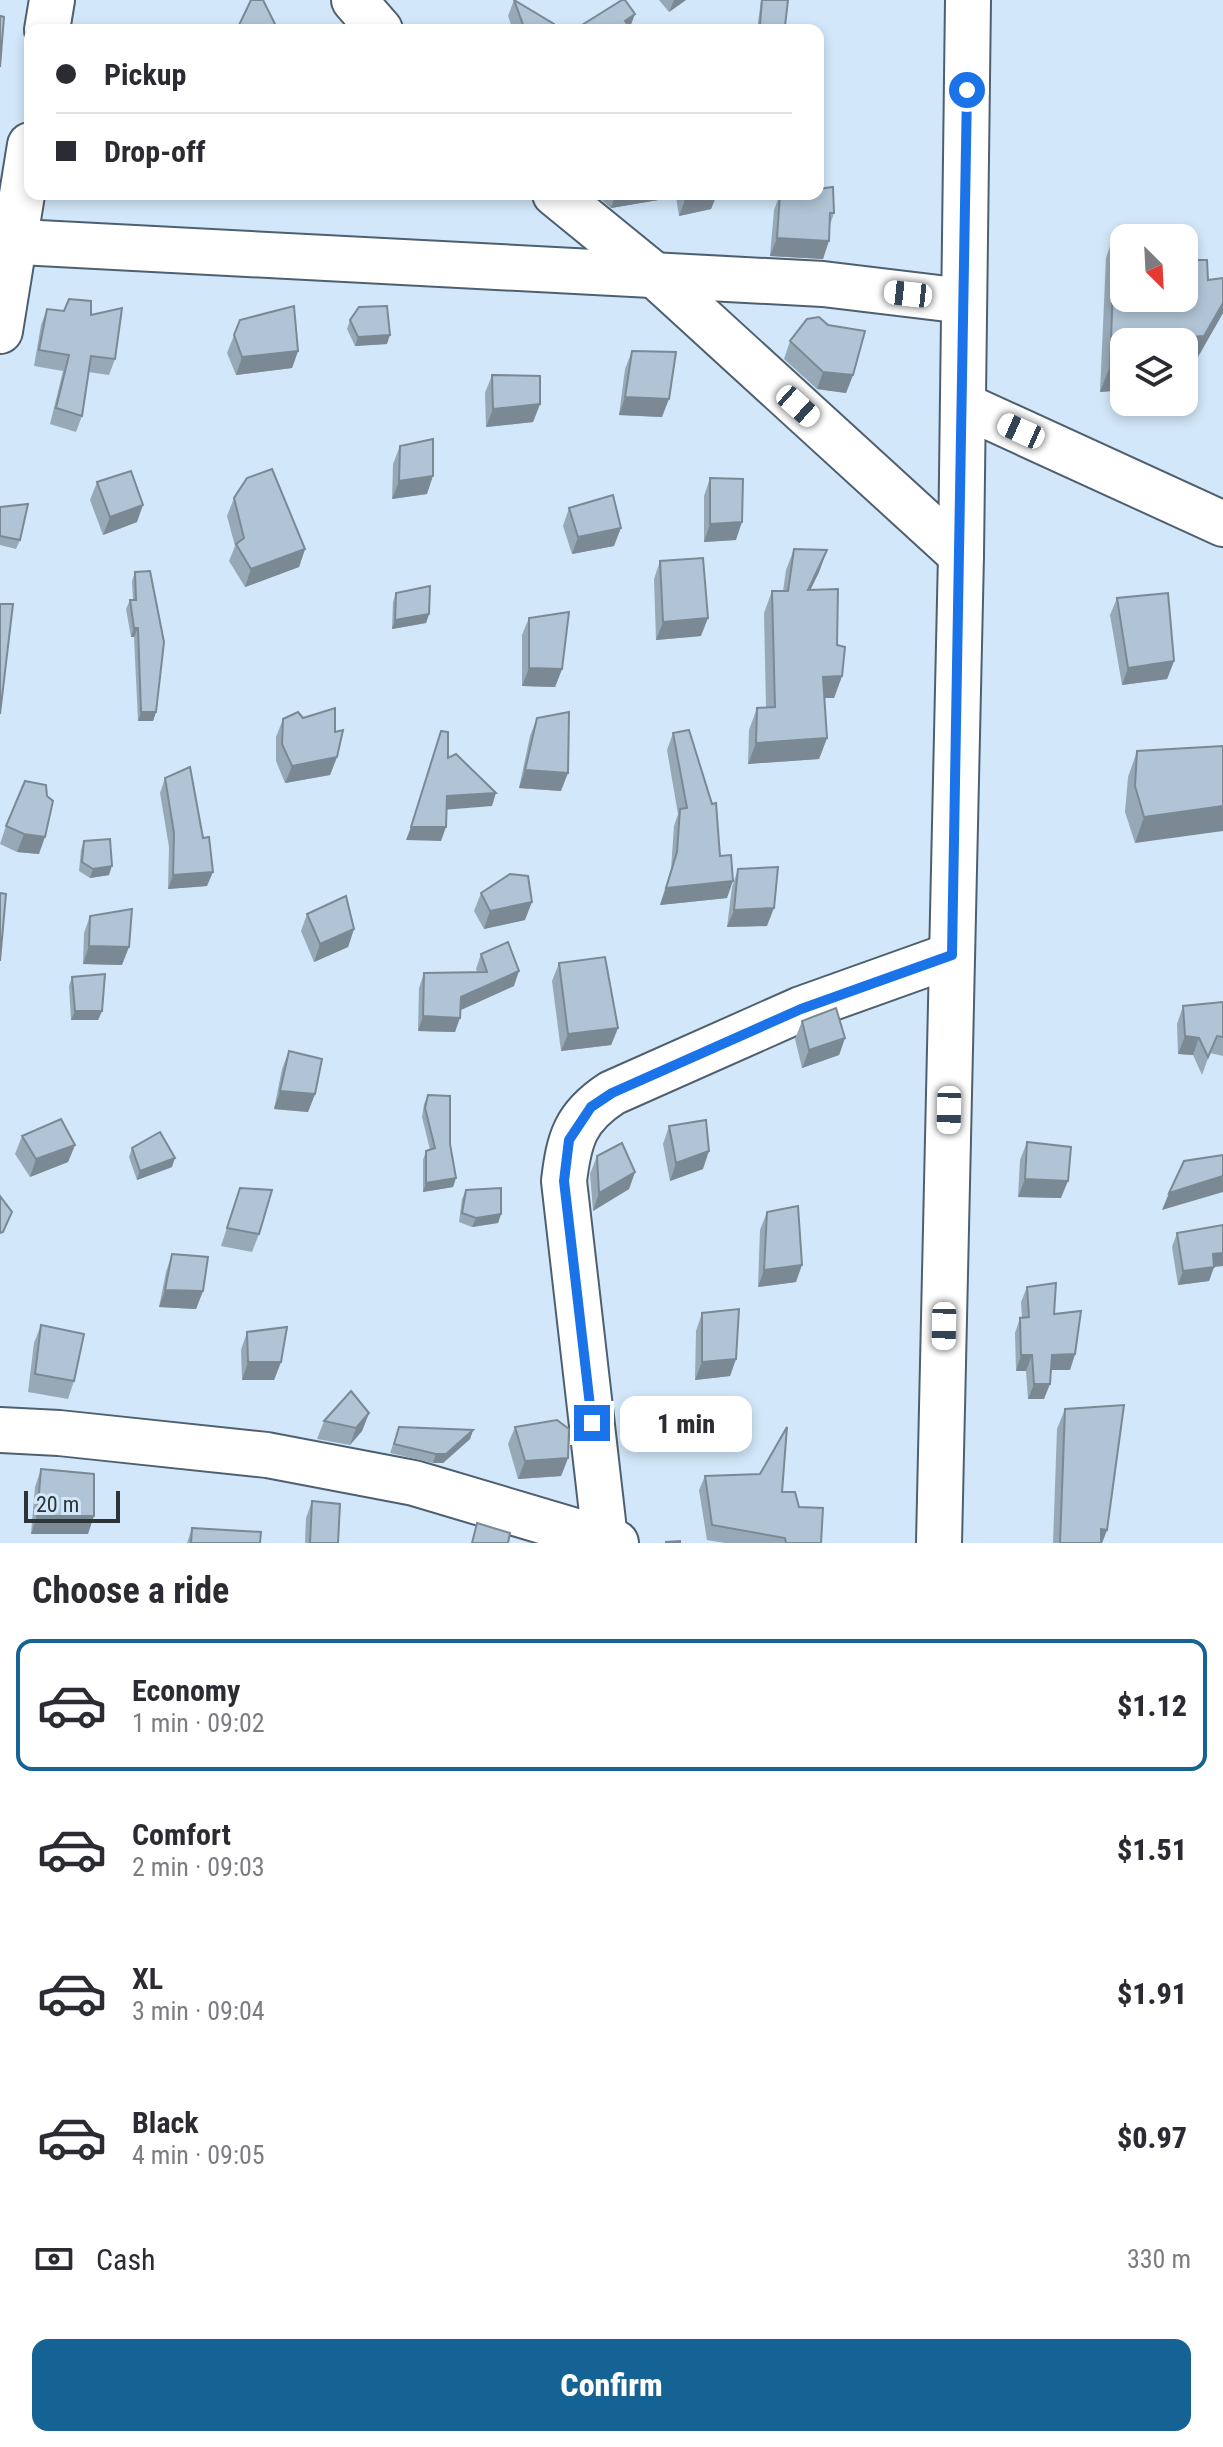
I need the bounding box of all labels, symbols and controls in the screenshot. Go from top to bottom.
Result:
text: Pickup [104,57,186,92]
route start [949,72,985,108]
text: Drop-off [104,134,206,169]
north arrow [1110,224,1198,312]
map controls [1110,224,1198,416]
car [883,280,933,308]
button: layers [1110,328,1198,416]
car [772,381,824,431]
car [994,410,1048,452]
car [937,1086,961,1134]
car [932,1302,956,1350]
callout: 1 min [620,1395,752,1451]
route end [574,1405,610,1441]
text: 1 min [657,1409,715,1439]
scale bar [24,1487,120,1523]
text: 20 m [36,1492,79,1517]
text: Choose a ride [32,1570,229,1612]
icon: car [36,1669,108,1741]
text: Economy [132,1673,240,1708]
text: $1.12 [1117,1688,1187,1723]
text: 1 min · 09:02 [132,1708,265,1738]
icon: car [36,1813,108,1885]
text: Comfort [132,1817,231,1852]
text: $1.51 [1117,1832,1187,1867]
text: 2 min · 09:03 [132,1852,265,1882]
icon: car [36,1957,108,2029]
text: XL [132,1961,163,1996]
text: $1.91 [1117,1976,1187,2011]
text: 3 min · 09:04 [132,1996,265,2026]
icon: car [36,2101,108,2173]
text: Black [132,2105,199,2140]
text: $0.97 [1117,2120,1187,2155]
text: 4 min · 09:05 [132,2140,265,2170]
icon: cash [32,2237,76,2281]
text: Cash [96,2242,156,2277]
text: 330 m [1127,2244,1191,2274]
button: Confirm [32,2339,1191,2431]

